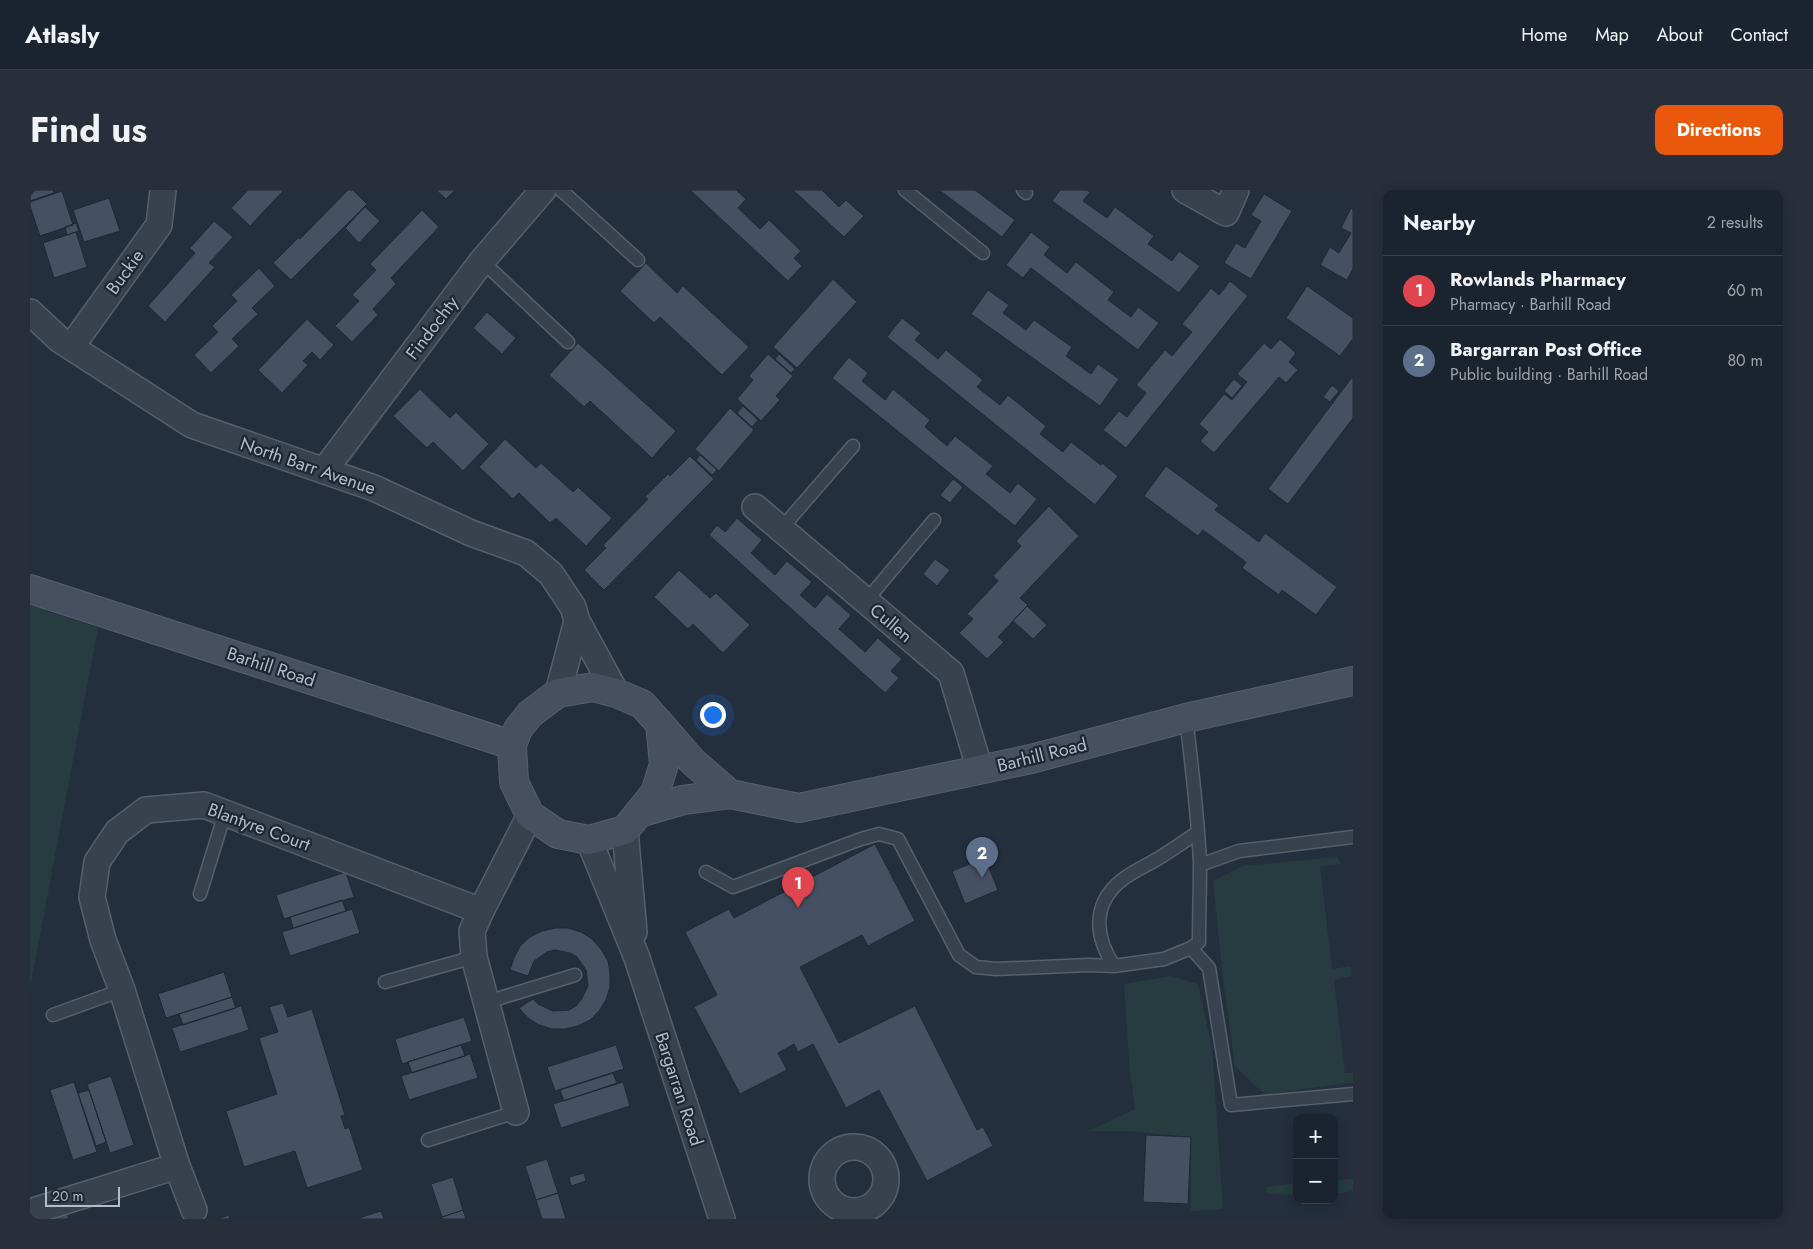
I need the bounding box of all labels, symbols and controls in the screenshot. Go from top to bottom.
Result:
text: Atlasly [25,17,100,52]
text: Home [1521,22,1567,48]
text: Map [1595,22,1629,48]
text: About [1657,22,1702,48]
text: Contact [1730,22,1788,48]
text: Find us [30,105,147,155]
button: Directions [1655,105,1783,155]
text: Nearby [1403,208,1475,238]
text: 2 results [1707,211,1763,234]
street label: Buckie [100,244,150,300]
text: Rowlands Pharmacy [1450,266,1626,293]
text: 1 [1415,279,1423,302]
text: 60 m [1727,279,1763,302]
street label: Findochty [399,291,465,365]
text: Pharmacy · Barhill Road [1450,293,1611,316]
text: Bargarran Post Office [1450,336,1642,363]
text: 2 [1414,349,1424,372]
text: 80 m [1727,349,1763,372]
text: Public building · Barhill Road [1450,363,1648,386]
street label: North Barr Avenue [237,431,379,501]
street label: Cullen [864,597,918,649]
street label: Barhill Road [223,640,319,694]
your location [700,702,726,728]
street label: Barhill Road [994,731,1090,779]
street label: Blantyre Court [204,796,314,858]
pin: 2 [966,837,998,878]
pin: 1 [782,867,814,908]
street label: Bargarran Road [648,1029,710,1149]
map controls [1293,1114,1338,1204]
button: + [1293,1114,1338,1159]
button: − [1293,1159,1338,1204]
scale bar [45,1184,120,1207]
text: 20 m [52,1186,84,1206]

